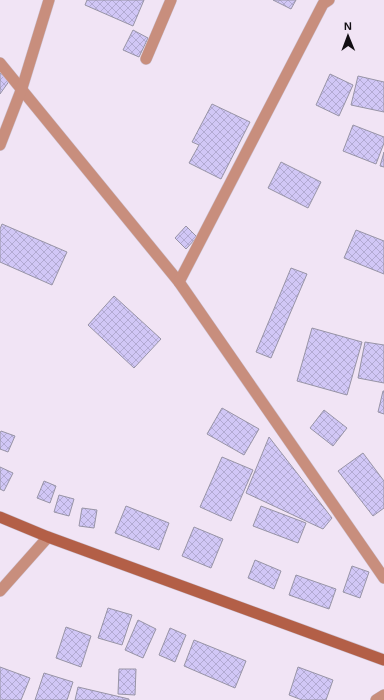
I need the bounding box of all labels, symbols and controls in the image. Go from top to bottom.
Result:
north arrow [328,16,368,56]
text: N [344,20,352,32]

